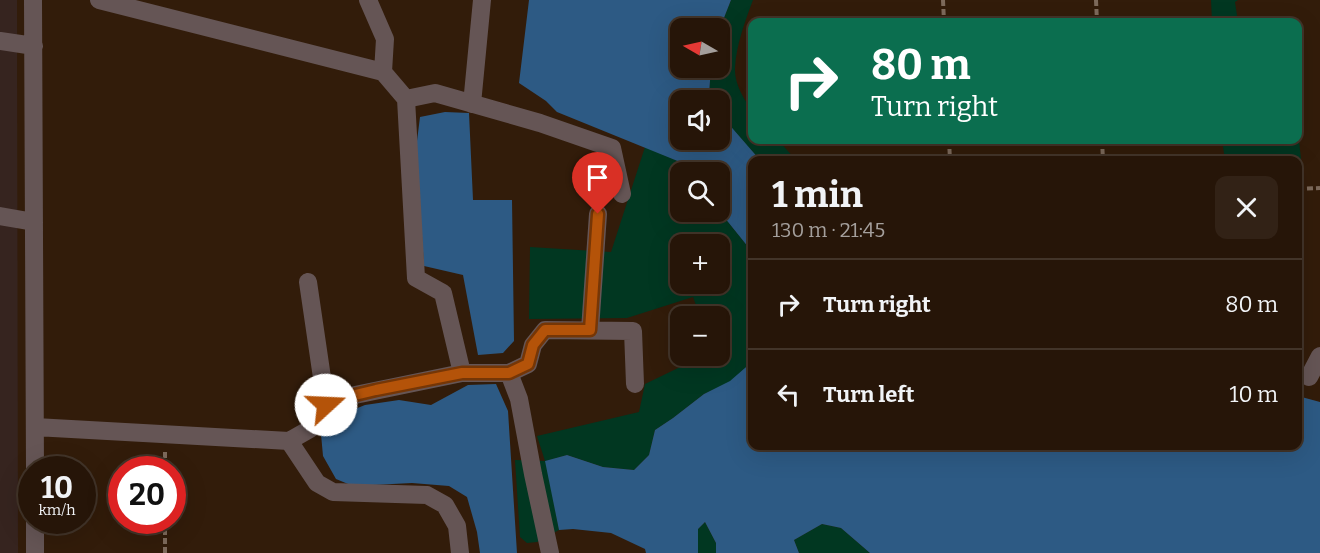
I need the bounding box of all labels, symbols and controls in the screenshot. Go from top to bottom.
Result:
north arrow [670,18,730,78]
map controls [670,18,730,366]
text: 80 m [871,40,971,90]
icon: right [772,42,850,120]
button: sound [670,90,730,150]
text: Turn right [871,91,998,123]
pin [572,152,623,214]
icon: arrive [581,161,614,194]
button: search [670,162,730,222]
text: 1 min [772,173,863,217]
button: close [1215,176,1278,239]
text: 130 m · 21:45 [772,218,885,242]
button: + [670,234,730,294]
icon: right [772,288,805,321]
text: Turn right [823,291,931,318]
text: 80 m [1225,291,1278,318]
button: − [670,306,730,366]
position arrow [294,373,358,437]
icon: left [772,378,805,411]
text: Turn left [823,381,915,408]
text: 10 m [1230,381,1278,408]
speed limit sign: 20 [108,456,186,534]
text: 10 [41,470,73,506]
text: km/h [38,501,76,519]

